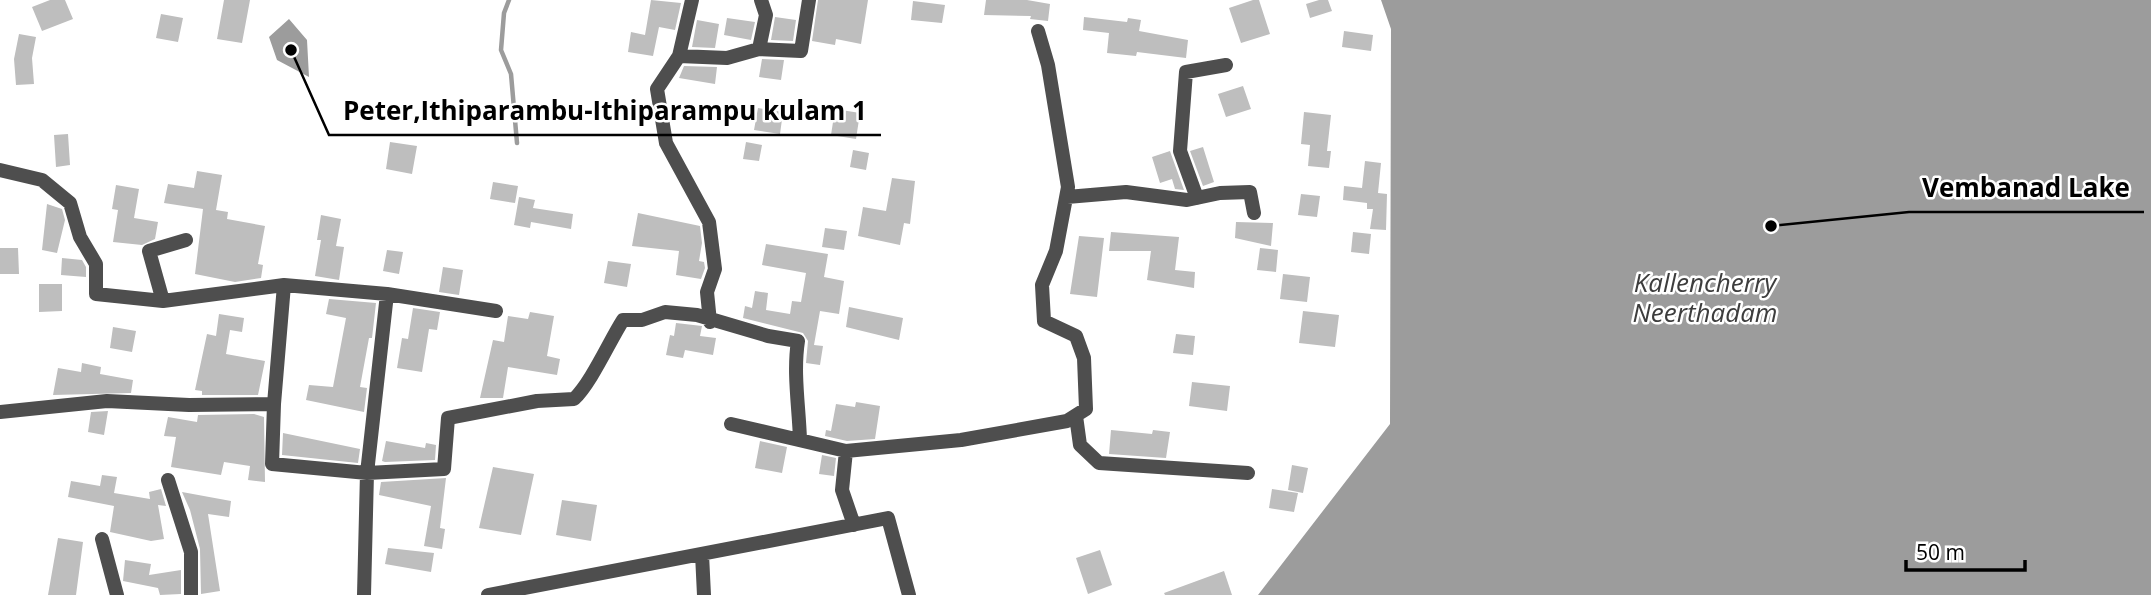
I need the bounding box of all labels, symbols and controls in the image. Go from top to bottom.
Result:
callout: Peter,Ithiparambu-Ithiparampu kulam 1 [329,88,881,135]
text: Peter,Ithiparambu-Ithiparampu kulam 1 [343,92,867,128]
callout: Vembanad Lake [1909,165,2144,212]
text: Vembanad Lake [1922,169,2130,205]
water label: Kallencherry Neerthadam [1632,264,1778,330]
scale bar [1906,528,2025,572]
text: 50 m [1916,538,1965,566]

